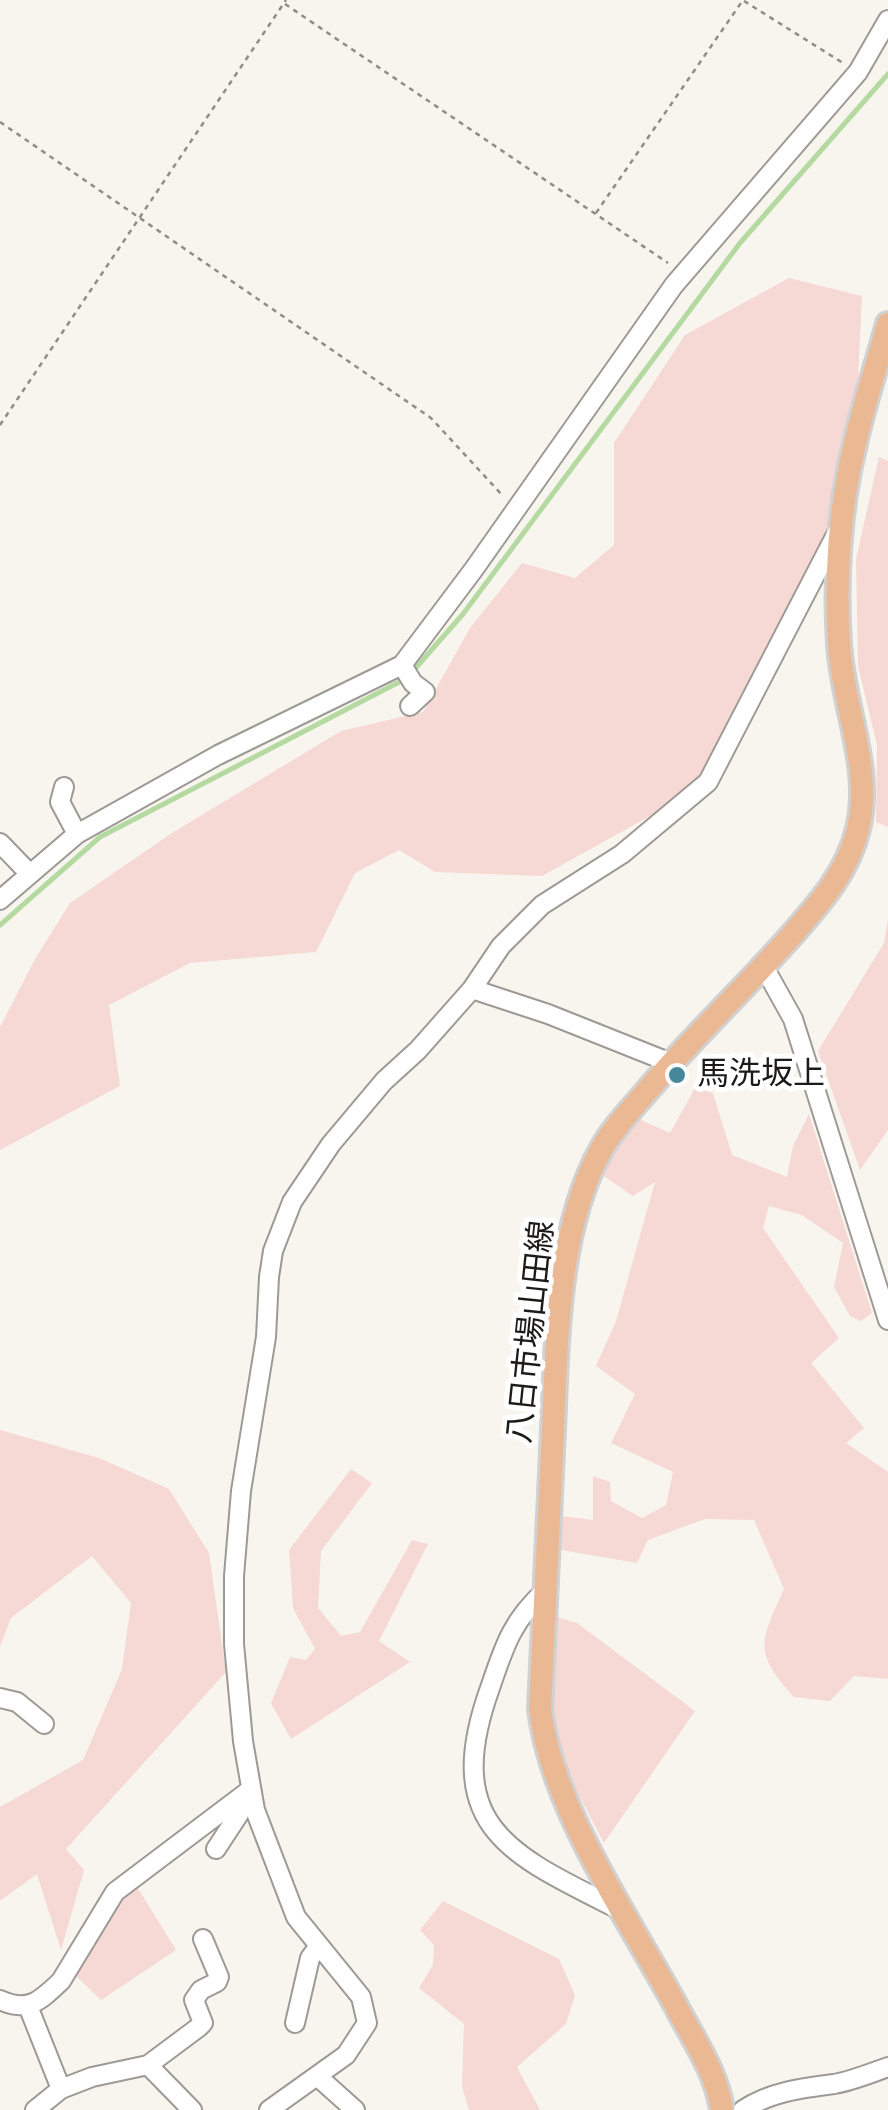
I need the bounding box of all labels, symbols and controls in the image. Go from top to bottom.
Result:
place label: 馬洗坂上 [697,1056,825,1094]
marker: 馬洗坂上 [666,1064,688,1086]
street label: 八日市場山田線 [501,1219,563,1445]

